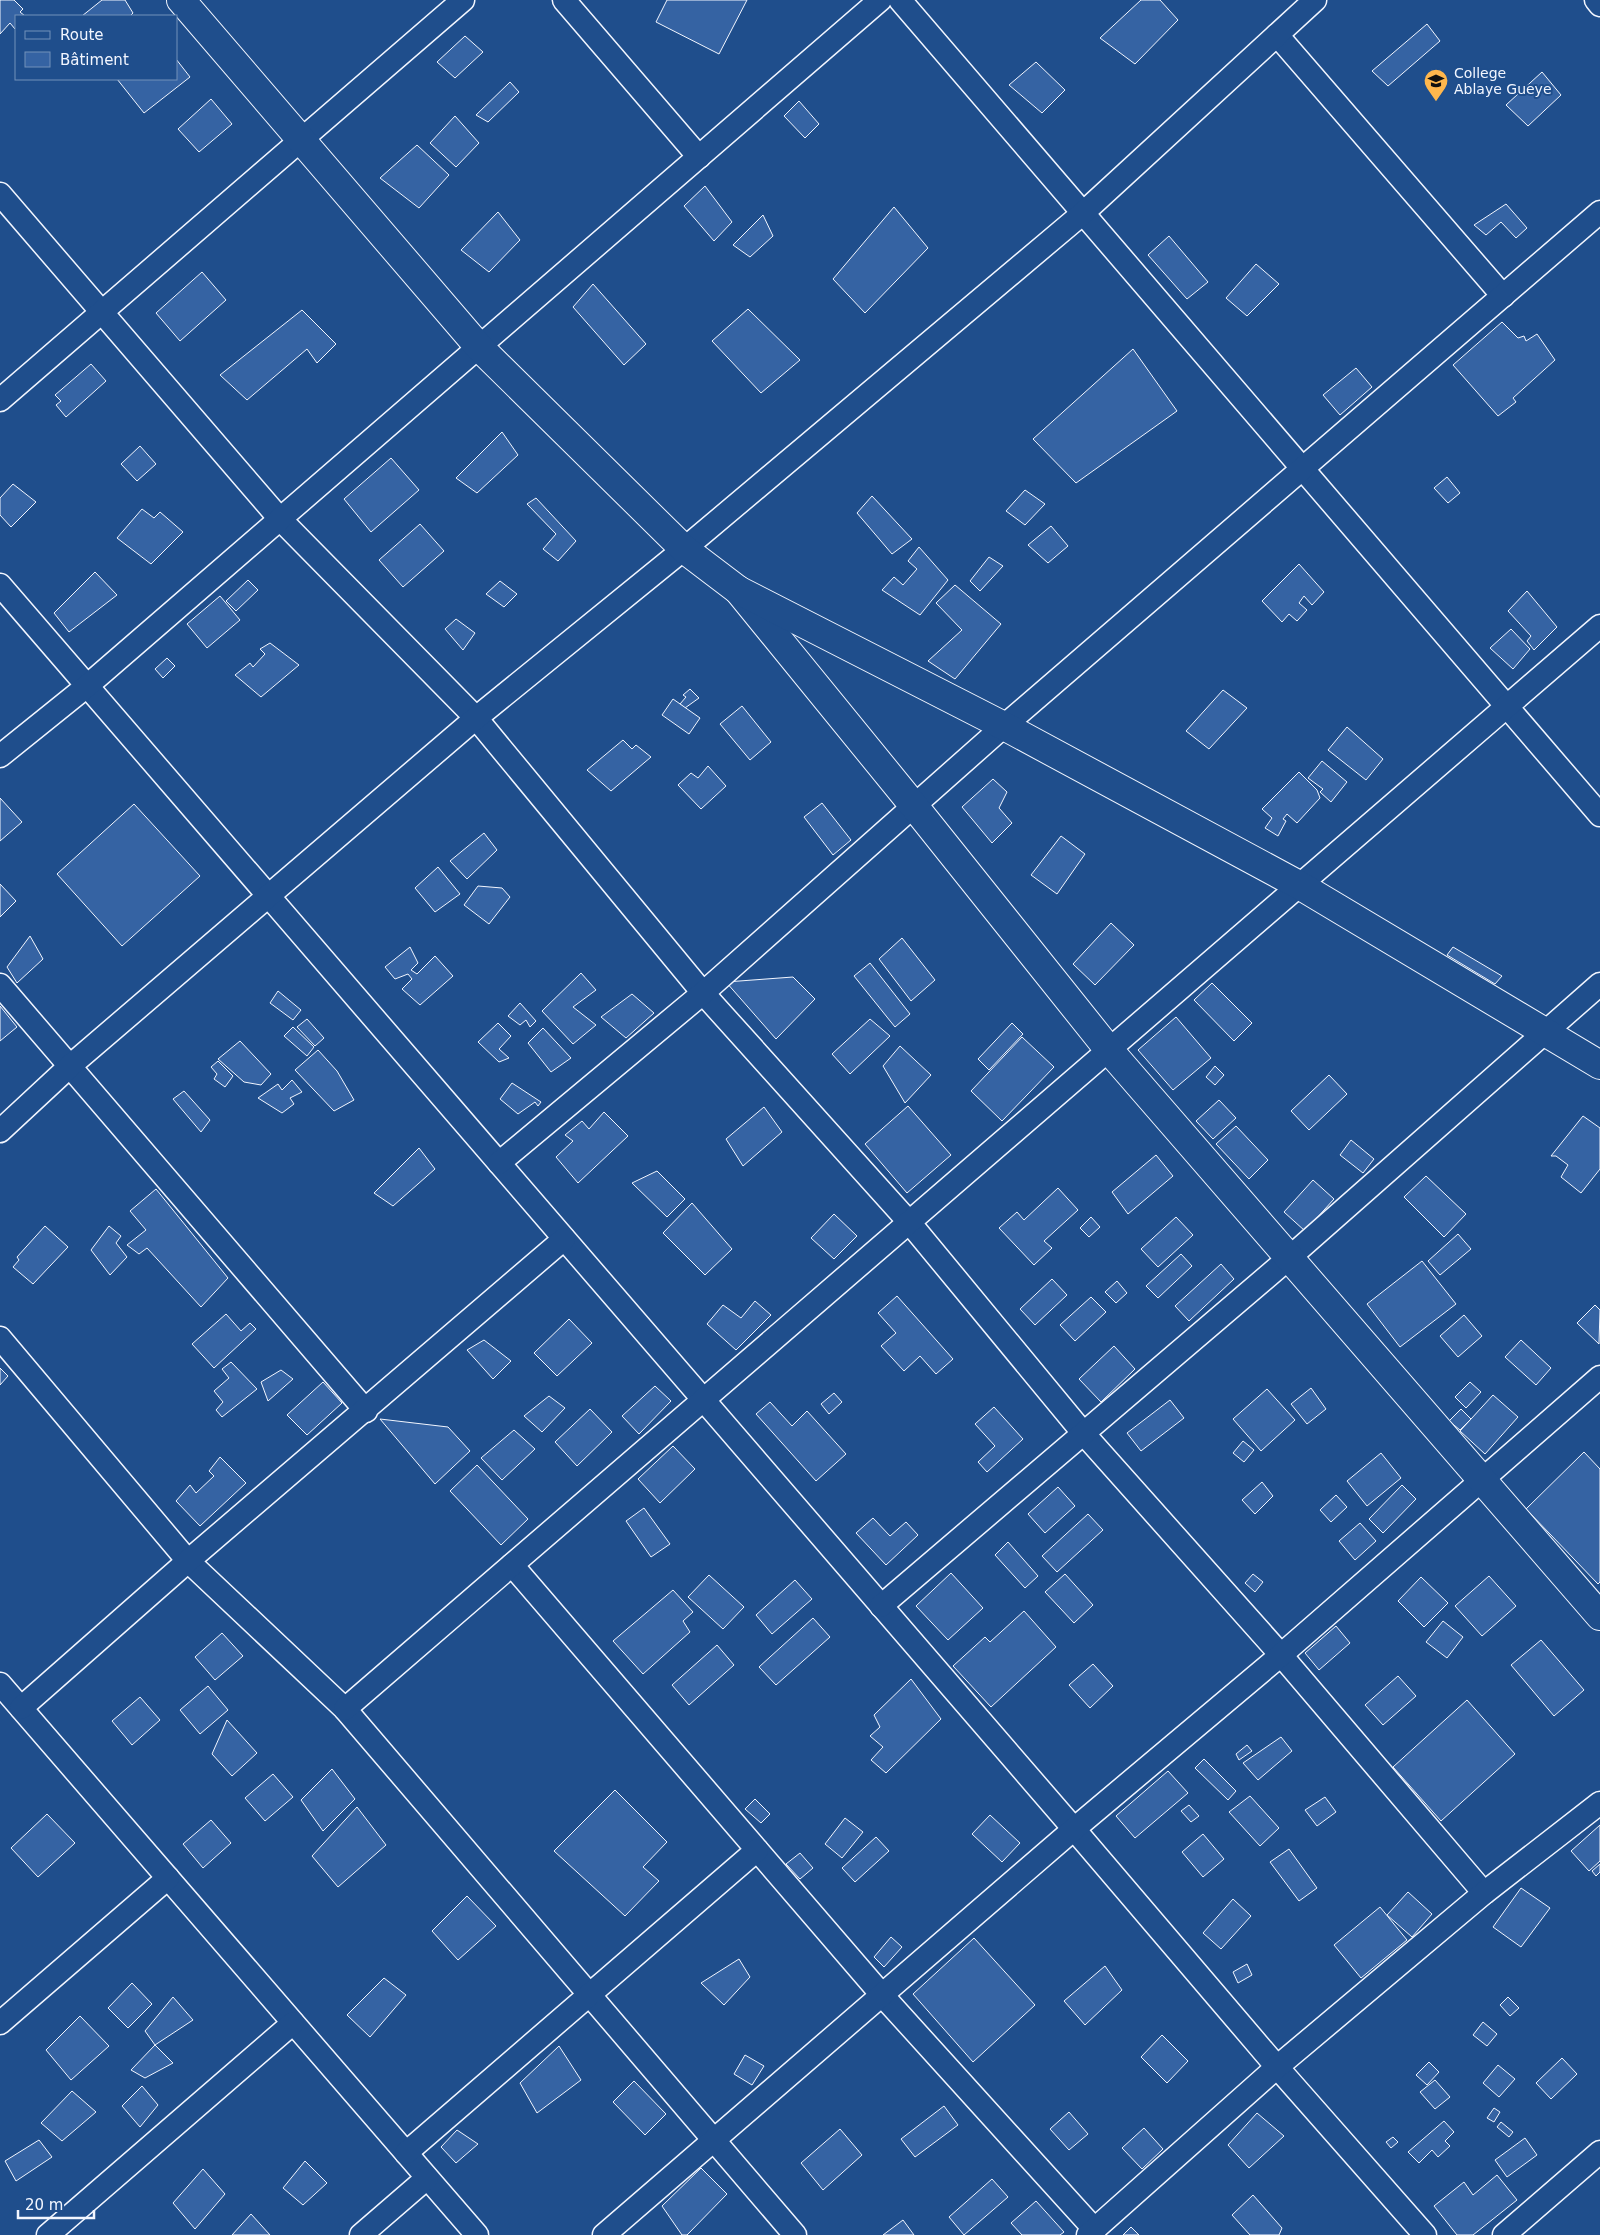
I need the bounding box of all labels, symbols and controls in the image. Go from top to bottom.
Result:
legend [15,15,178,80]
text: Route [60,26,104,44]
text: Bâtiment [60,51,129,69]
place label: College Ablaye Gueye [1454,65,1552,97]
school or university icon: College Ablaye Gueye [1423,68,1449,102]
scale bar [18,2188,94,2220]
text: 20 m [25,2196,63,2214]

